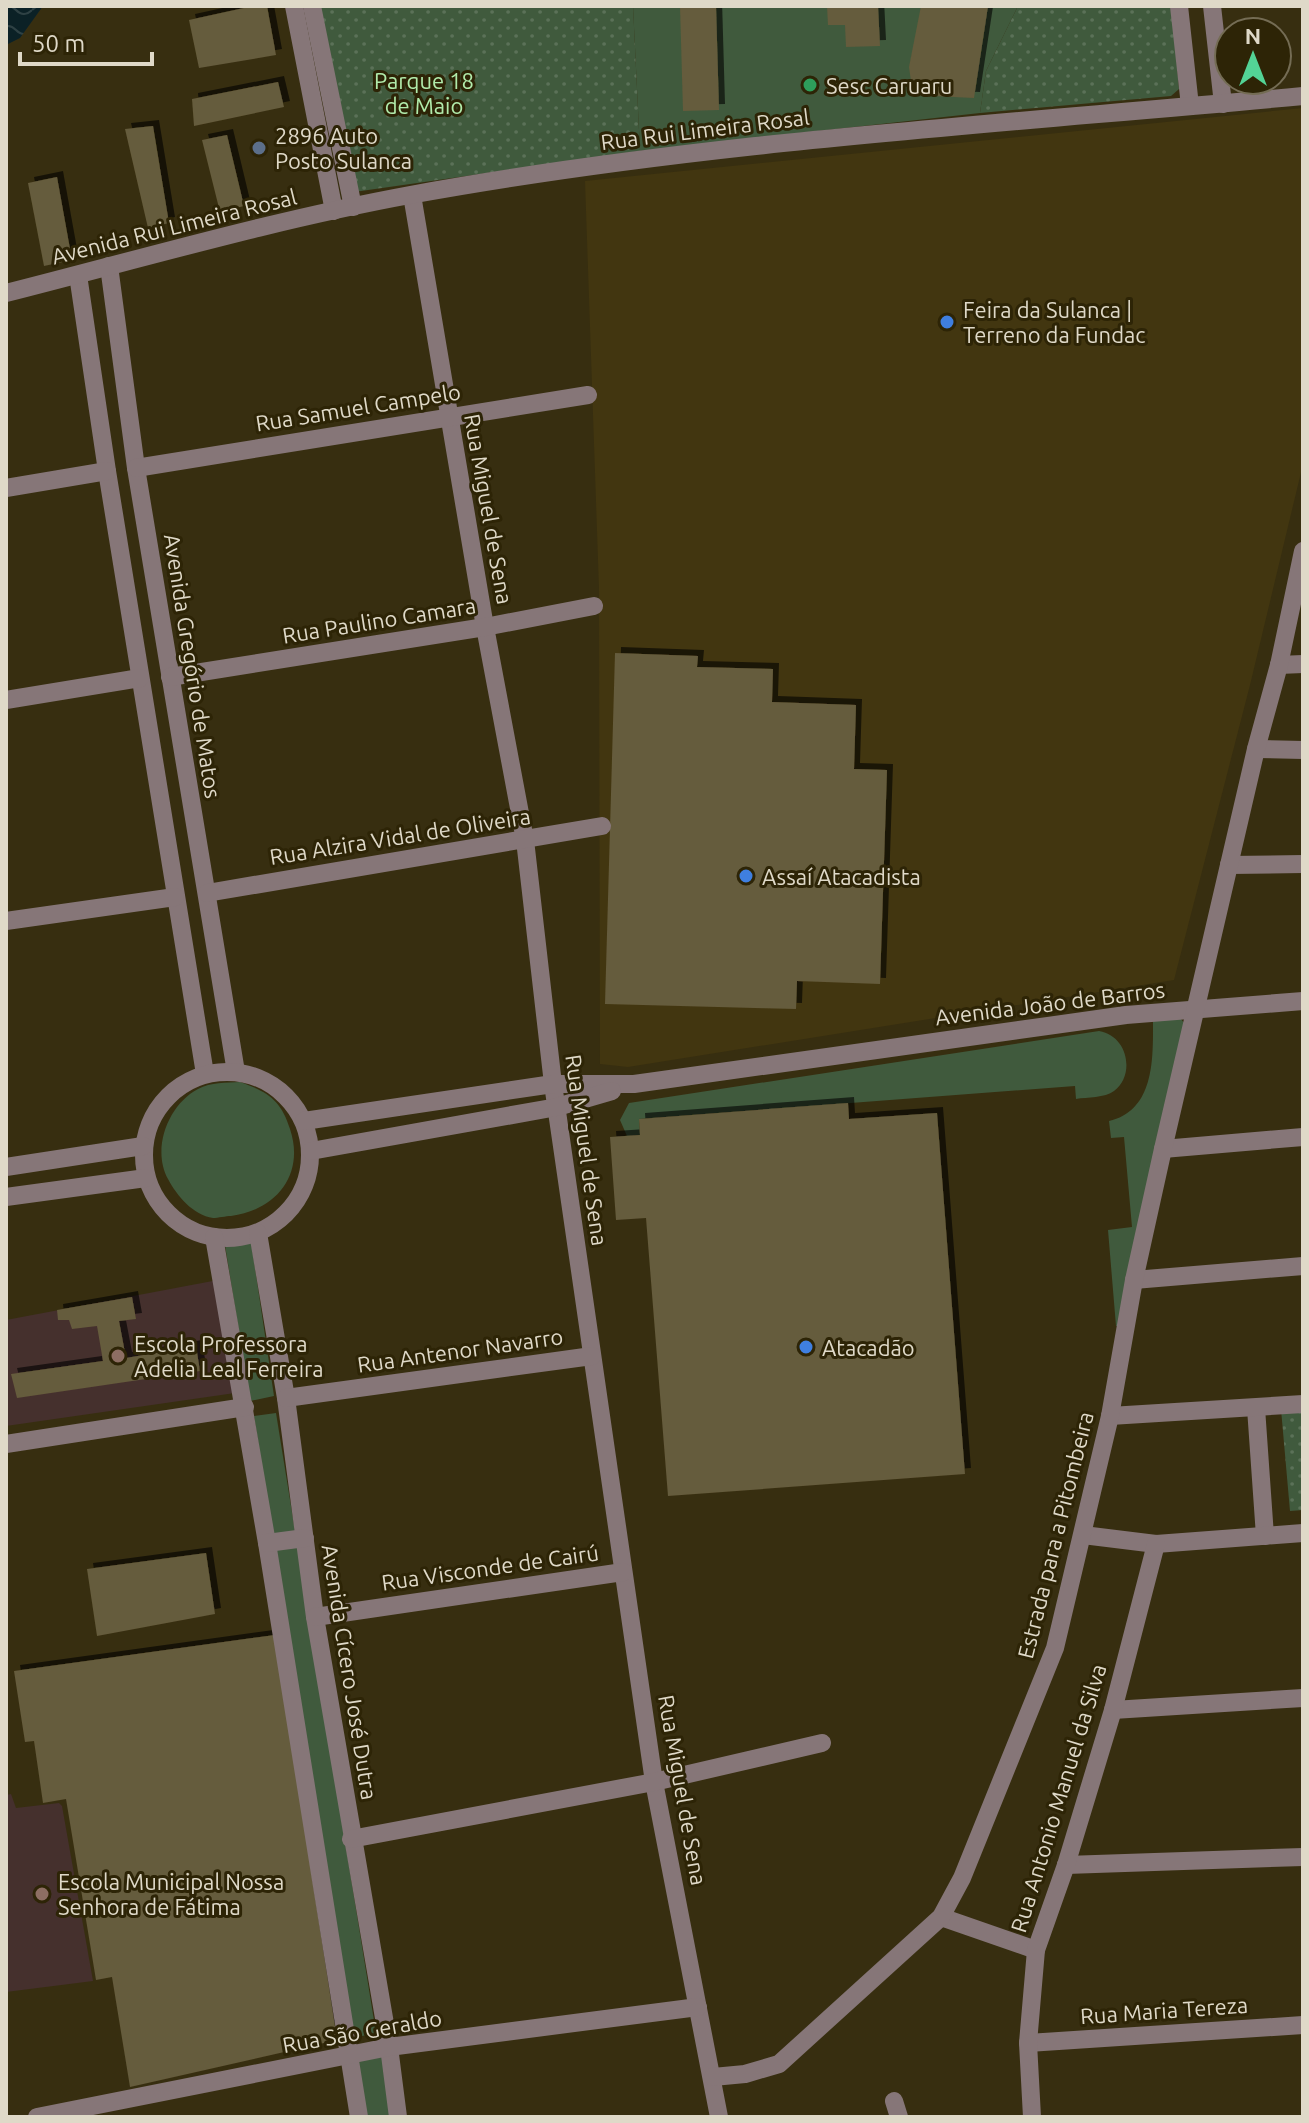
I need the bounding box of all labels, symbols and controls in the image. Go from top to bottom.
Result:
scale bar [20,16,152,66]
north arrow [1213,16,1293,96]
text: N [1245,23,1261,48]
text: 50 m [32,30,85,57]
park label: Parque 18 de Maio [374,68,474,118]
place label: Sesc Caruaru [826,73,952,98]
marker: Sesc Caruaru [801,76,819,94]
street label: Rua Rui Limeira Rosal [599,104,811,154]
place label: 2896 Auto Posto Sulanca [275,123,412,173]
marker: 2896 Auto Posto Sulanca [250,139,268,157]
street label: Avenida Rui Limeira Rosal [49,183,299,269]
place label: Feira da Sulanca | Terreno da Fundac [963,297,1146,347]
marker: Feira da Sulanca | Terreno da Fundac [938,313,956,331]
street label: Rua Samuel Campelo [254,378,462,436]
street label: Rua Miguel de Sena [460,412,518,606]
street label: Avenida Gregório de Matos [160,532,226,800]
street label: Rua Paulino Camara [280,592,478,648]
street label: Rua Alzira Vidal de Oliveira [268,803,532,869]
place label: Assaí Atacadista [762,864,921,889]
marker: Assaí Atacadista [737,867,755,885]
street label: Avenida João de Barros [934,976,1166,1030]
street label: Rua Miguel de Sena [561,1053,613,1247]
street label: Rua Antenor Navarro [355,1323,565,1377]
place label: Escola Professora Adelia Leal Ferreira [134,1331,324,1381]
place label: Atacadão [822,1335,915,1360]
marker: Atacadão [797,1338,815,1356]
marker: Escola Professora Adelia Leal Ferreira [109,1347,127,1365]
street label: Estrada para a Pitombeira [1012,1409,1098,1661]
street label: Rua Visconde de Cairú [380,1539,600,1595]
street label: Avenida Cícero José Dutra [317,1543,383,1801]
street label: Rua Antonio Manuel da Silva [1005,1661,1111,1935]
street label: Rua Miguel de Sena [654,1693,712,1887]
place label: Escola Municipal Nossa Senhora de Fátima [58,1869,284,1919]
marker: Escola Municipal Nossa Senhora de Fátima [33,1885,51,1903]
street label: Rua Maria Tereza [1079,1992,1249,2028]
street label: Rua São Geraldo [280,2005,444,2057]

